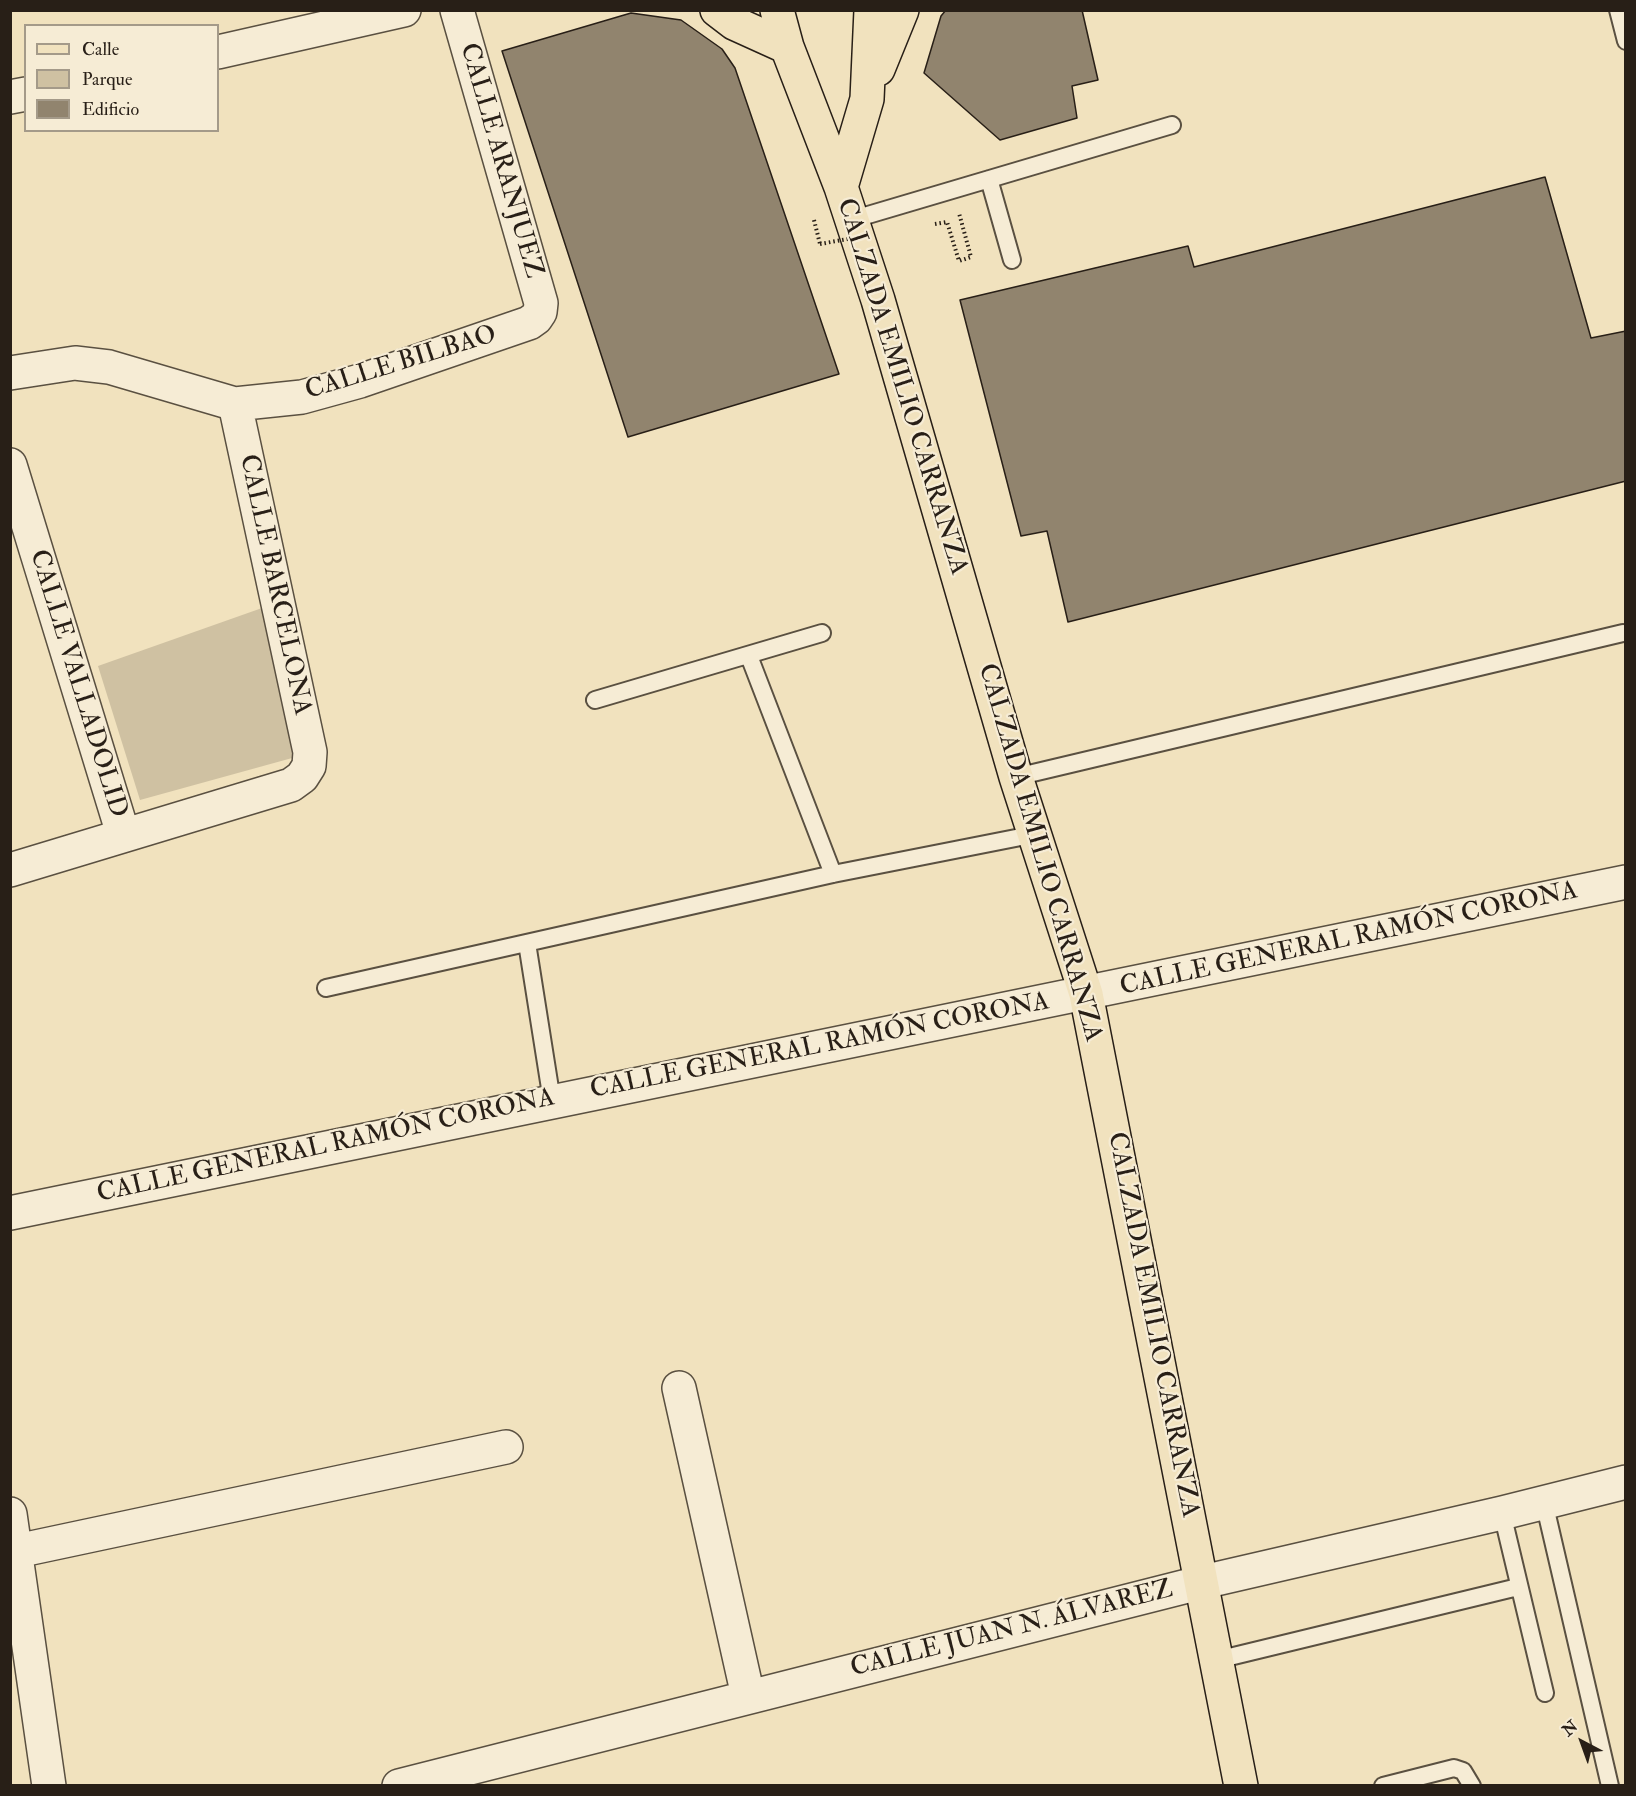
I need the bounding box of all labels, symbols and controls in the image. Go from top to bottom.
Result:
legend [24,24,219,132]
text: Calle [82,38,119,61]
street label: CALLE ARANJUEZ [452,40,548,282]
text: Parque [82,68,132,91]
text: Edificio [82,98,139,121]
street label: CALZADA EMILIO CARRANZA [829,195,973,579]
street label: CALLE BILBAO [302,320,500,408]
street label: CALLE BARCELONA [231,452,317,718]
street label: CALLE VALLADOLID [21,546,133,822]
street label: CALZADA EMILIO CARRANZA [970,660,1108,1046]
street label: CALLE GENERAL RAMÓN CORONA [1117,876,1581,1004]
street label: CALLE GENERAL RAMÓN CORONA [588,987,1052,1107]
street label: CALLE GENERAL RAMÓN CORONA [94,1083,558,1211]
street label: CALZADA EMILIO CARRANZA [1099,1130,1205,1520]
street label: CALLE JUAN N. ÁLVAREZ [848,1575,1176,1685]
north arrow [1552,1712,1612,1772]
text: N [1558,1716,1582,1741]

